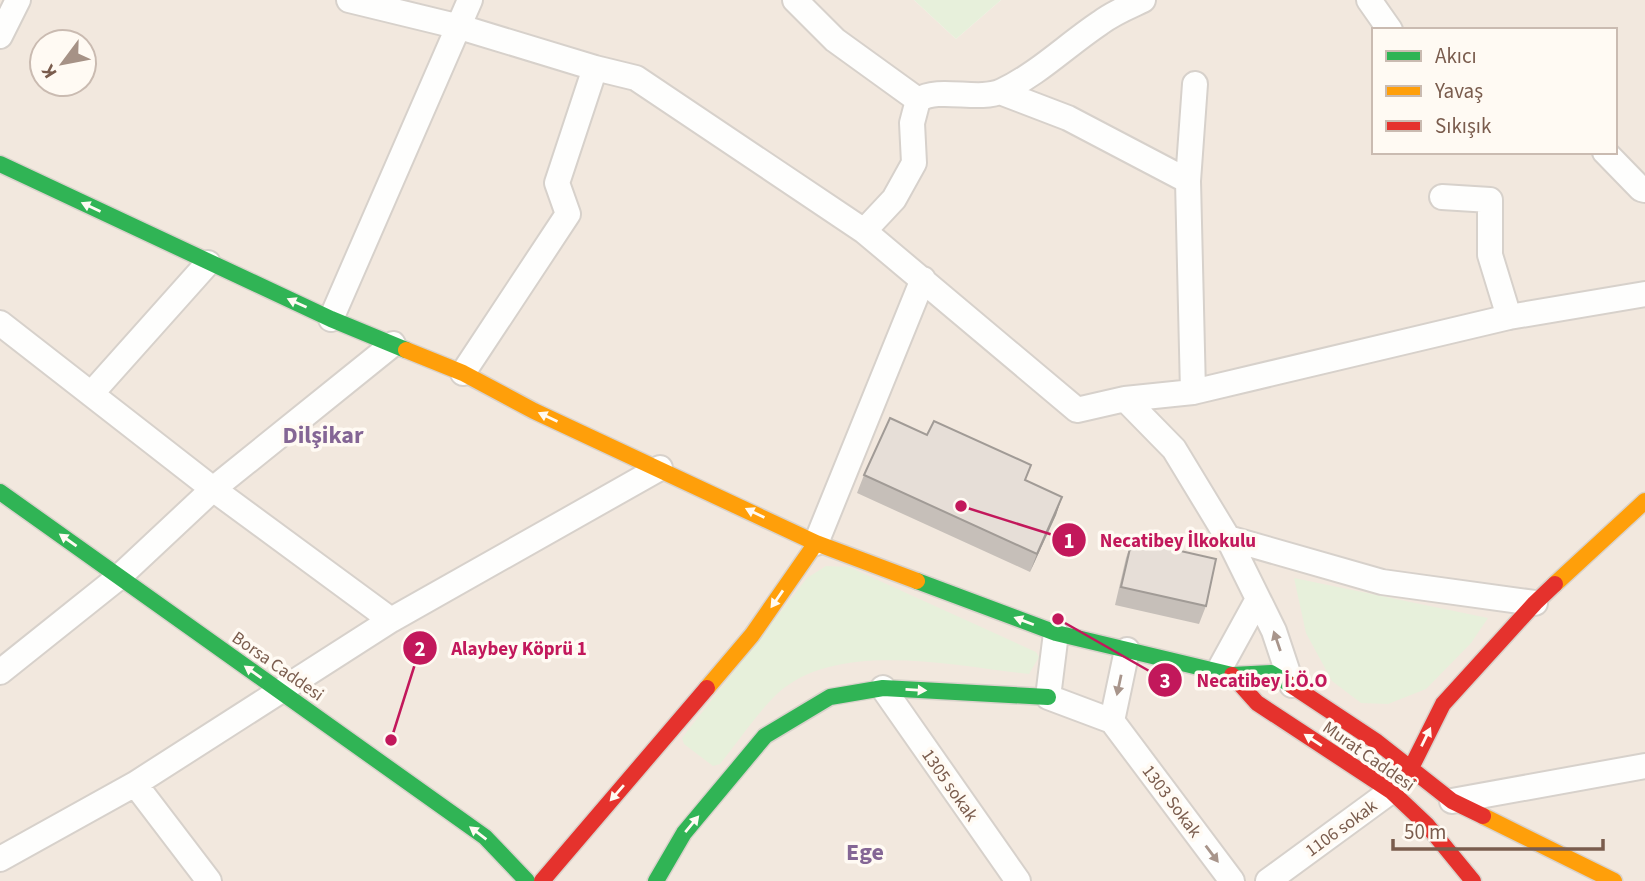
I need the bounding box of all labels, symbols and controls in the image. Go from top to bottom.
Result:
north arrow [28,28,98,98]
legend [1372,28,1617,154]
text: Akıcı [1435,41,1477,71]
text: K [35,59,64,83]
text: Yavaş [1434,76,1483,106]
text: Sıkışık [1435,111,1492,141]
one-way arrow [81,201,101,213]
one-way arrow [287,297,307,309]
one-way arrow [538,411,559,422]
district label: Dilşikar [282,418,364,453]
one-way arrow [744,508,765,519]
callout: Necatibey İlkokulu [1051,520,1271,560]
text: 1 [1063,526,1075,556]
text: Necatibey İlkokulu [1100,528,1256,555]
one-way arrow [59,533,77,547]
one-way arrow [770,590,784,608]
one-way arrow [1014,616,1035,627]
street label: Borsa Caddesi [227,625,329,707]
callout: Alaybey Köprü 1 [402,628,601,668]
one-way arrow [1272,630,1282,651]
text: 2 [414,634,426,664]
text: Alaybey Köprü 1 [450,636,587,663]
callout: Necatibey İ.Ö.O [1147,660,1341,700]
one-way arrow [244,665,262,679]
text: 3 [1159,666,1171,696]
text: Necatibey İ.Ö.O [1197,668,1327,695]
one-way arrow [1114,674,1125,696]
one-way arrow [905,685,927,696]
street label: Murat Caddesi [1318,715,1420,797]
one-way arrow [1421,727,1432,747]
one-way arrow [1304,733,1322,747]
street label: 1305 sokak [915,744,984,827]
street label: 1303 Sokak [1136,760,1207,843]
one-way arrow [610,785,625,802]
street label: 1106 sokak [1300,794,1382,863]
scale bar [1393,808,1603,852]
one-way arrow [685,815,700,833]
text: 50 m [1404,817,1446,847]
one-way arrow [469,826,488,840]
district label: Ege [846,835,884,870]
one-way arrow [1204,845,1218,863]

